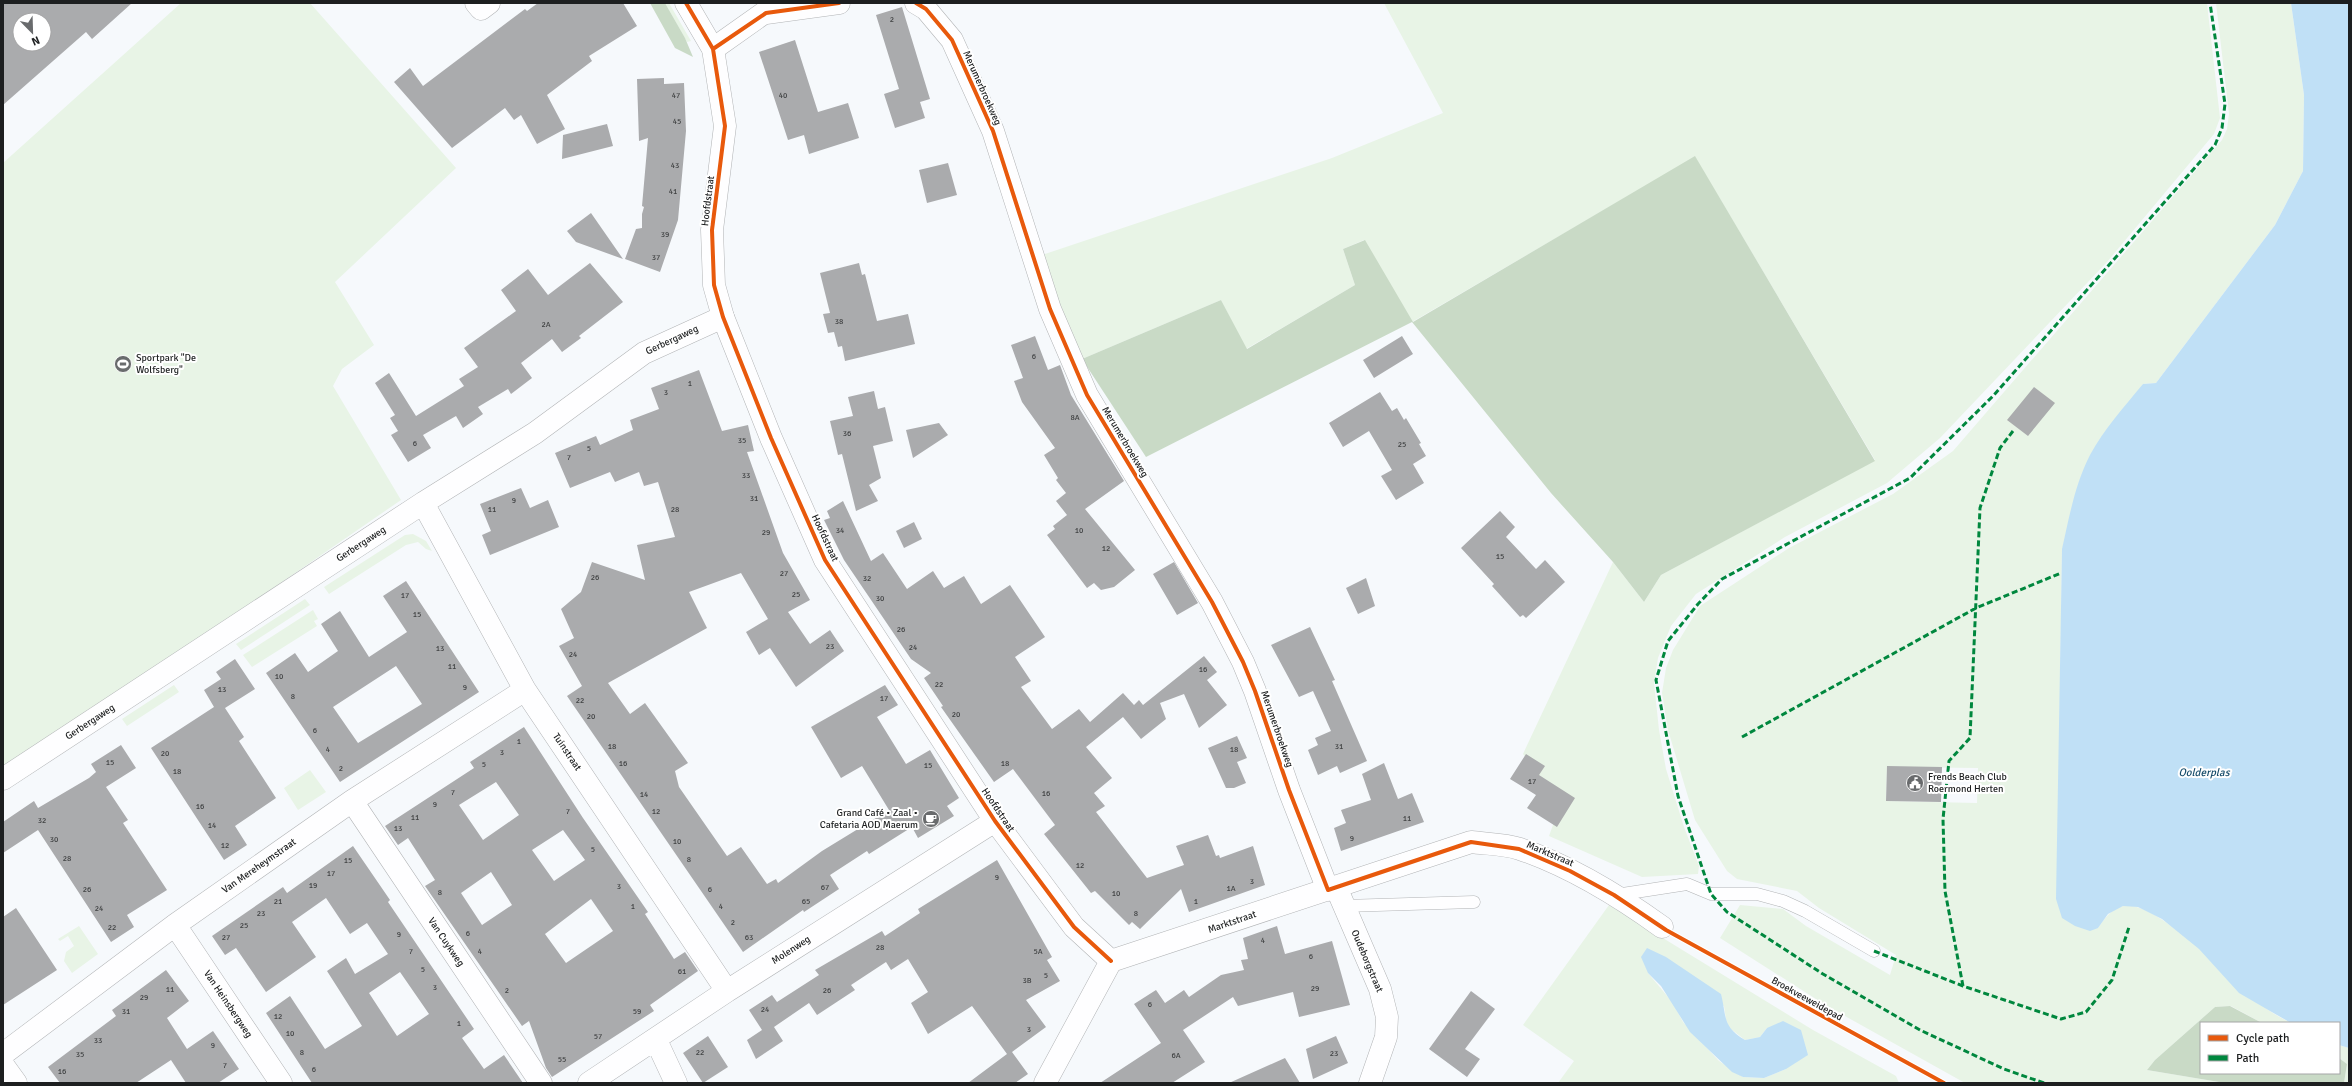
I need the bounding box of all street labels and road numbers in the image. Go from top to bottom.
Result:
street label: Merumerbroekweg [960,49,1004,127]
street label: Hoofdstraat [699,175,717,227]
street label: Gerbergaweg [644,323,700,357]
street label: Merumerbroekweg [1099,405,1151,479]
street label: Hoofdstraat [809,512,841,564]
street label: Gerbergaweg [334,524,388,564]
street label: Merumerbroekweg [1258,689,1296,769]
street label: Gerbergaweg [63,702,117,742]
street label: Tuinstraat [550,731,584,773]
street label: Hoofdstraat [979,786,1017,835]
street label: Van Mereheymstraat [220,836,299,896]
street label: Marktstraat [1524,839,1576,870]
street label: Marktstraat [1206,908,1258,936]
street label: Van Cuykweg [425,915,467,969]
street label: Oudeborgstraat [1348,928,1386,995]
street label: Molenweg [769,933,813,967]
street label: Van Heinsbergweg [201,968,255,1040]
street label: Broekveeweidepad [1769,974,1845,1024]

